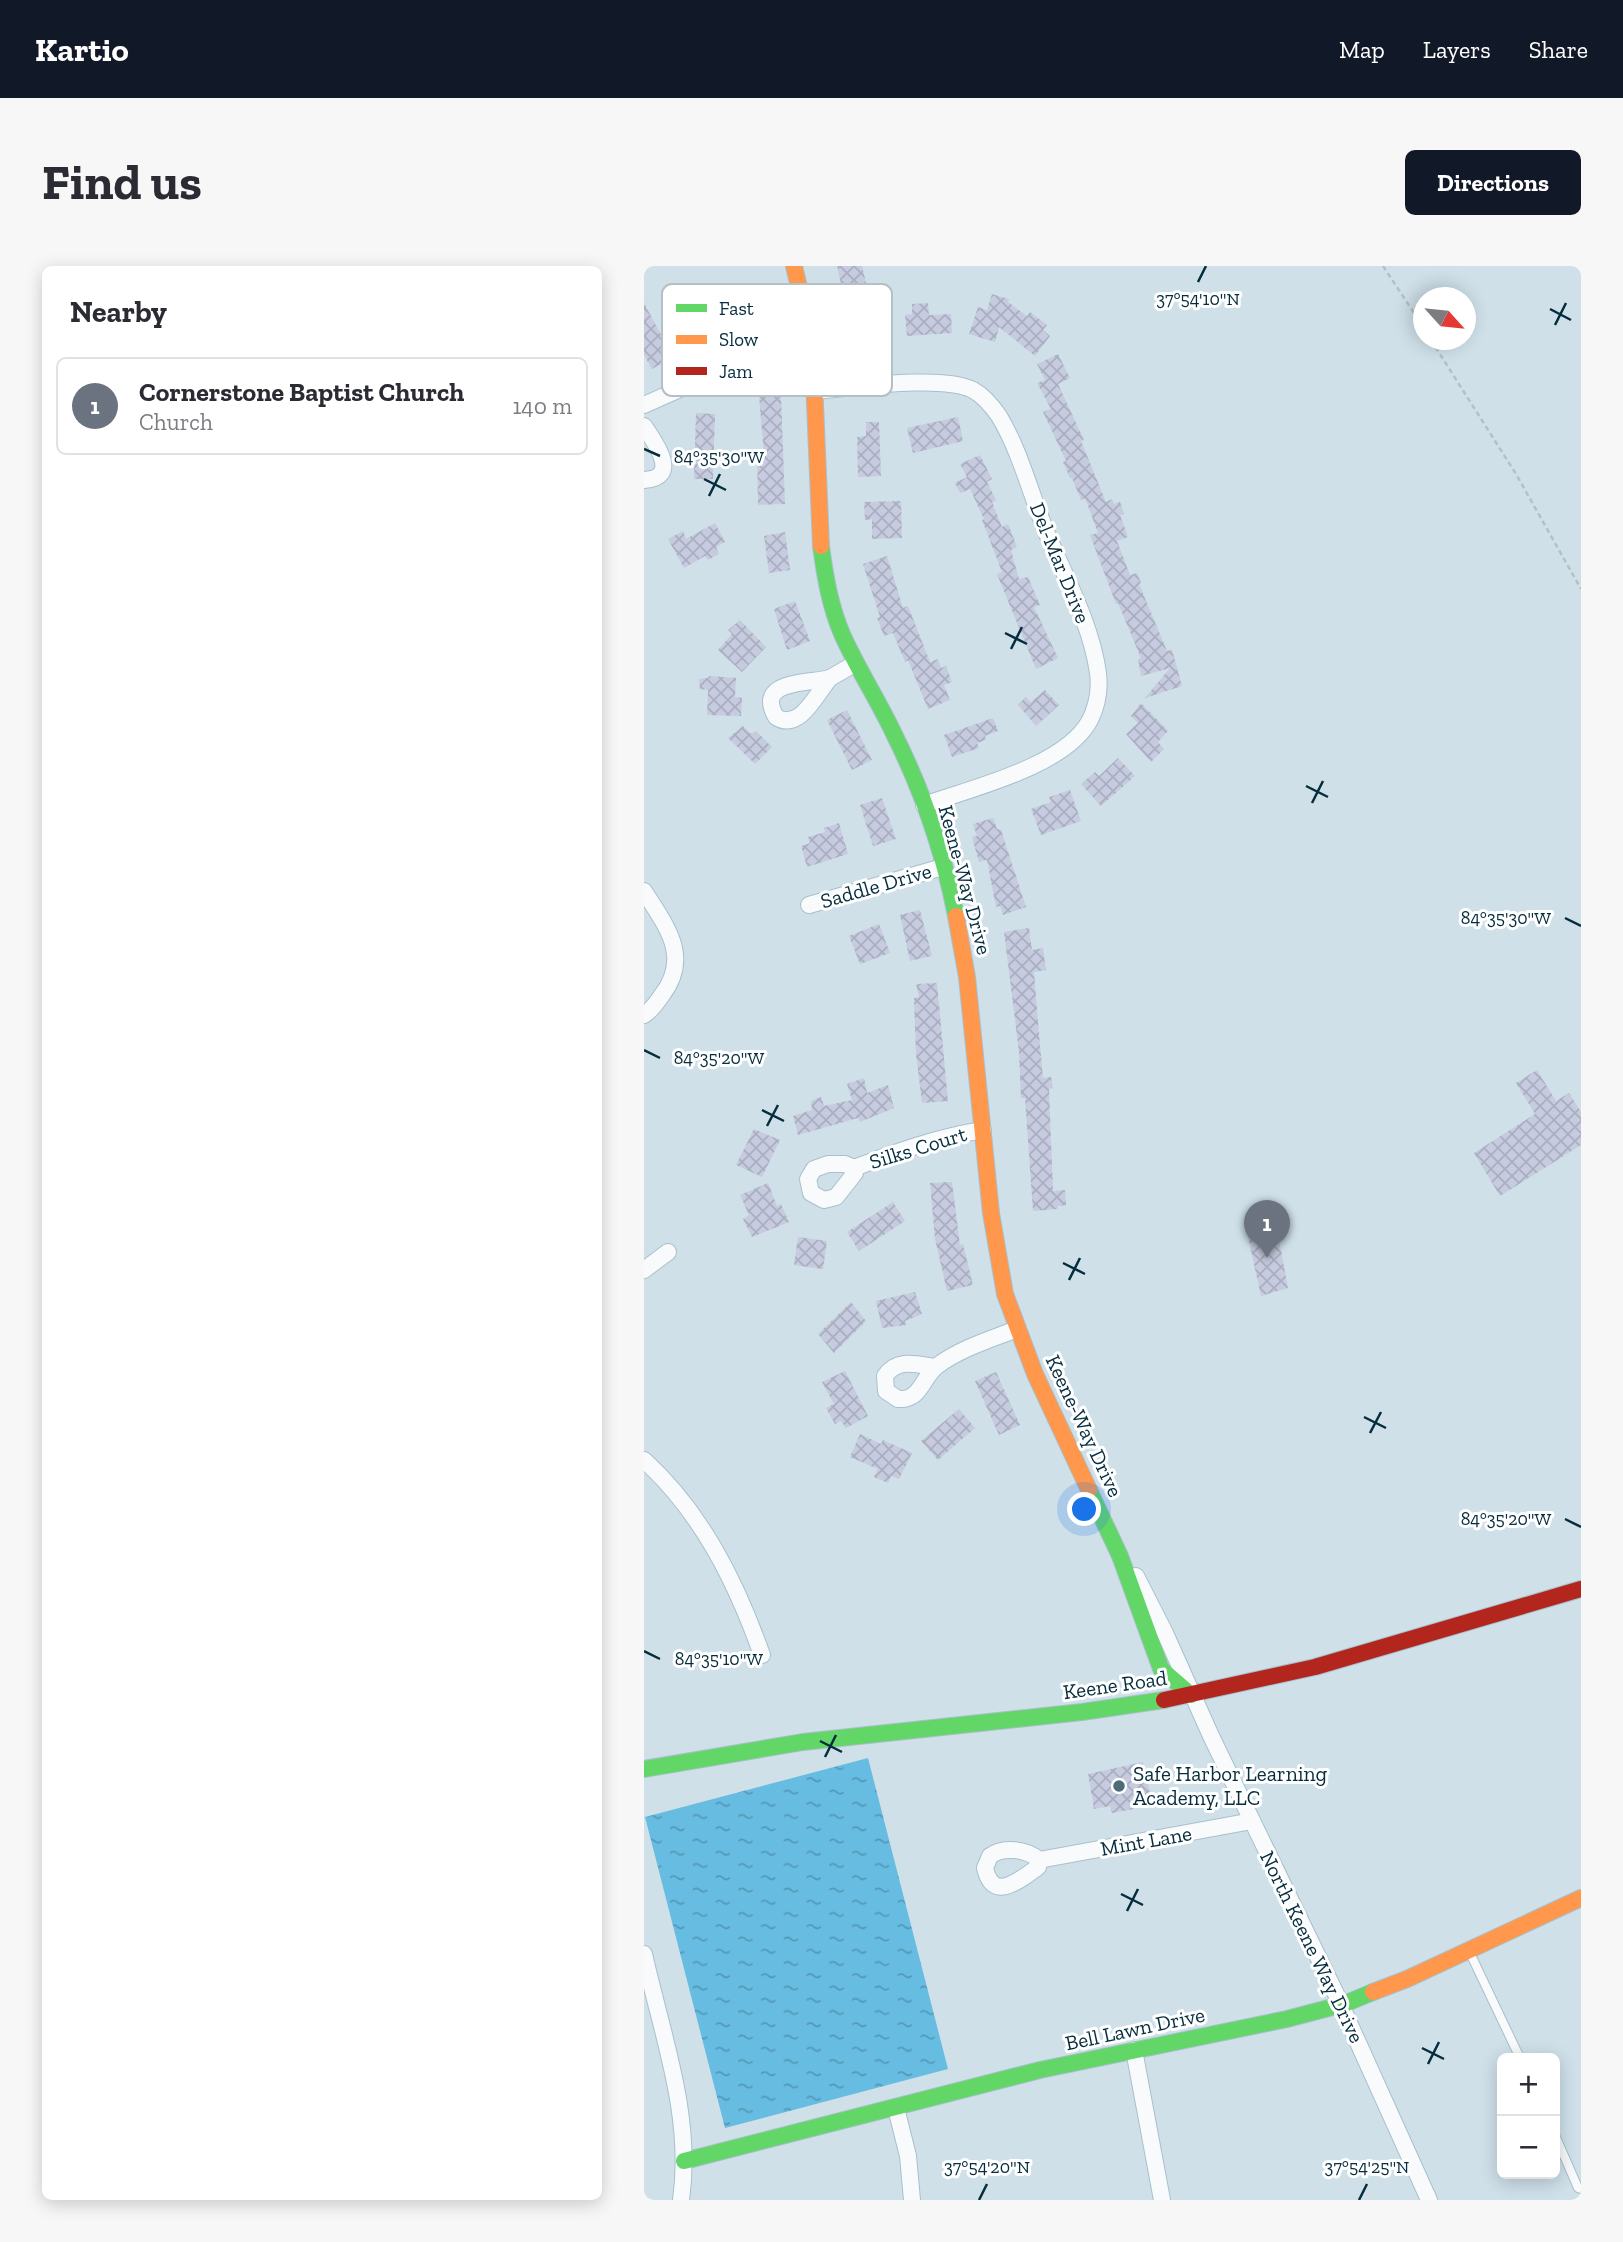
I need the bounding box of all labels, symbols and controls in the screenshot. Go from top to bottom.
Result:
text: Kartio [35,30,129,69]
text: Map [1339,35,1385,64]
text: Layers [1423,35,1491,64]
text: Share [1529,35,1588,64]
button: Directions [1405,150,1581,215]
text: Find us [42,153,202,212]
legend [662,284,892,396]
north arrow [1413,287,1476,350]
text: 37°54'10"N [1156,288,1240,310]
text: Nearby [70,294,167,330]
text: Fast [719,297,754,320]
text: Slow [719,328,759,351]
text: Jam [719,360,753,383]
text: Cornerstone Baptist Church [139,376,464,408]
text: 1 [90,392,100,420]
text: 140 m [512,392,572,420]
text: Church [139,408,213,436]
text: 84°35'30"W [674,446,764,468]
street label: Del-Mar Drive [1025,499,1096,627]
street label: Keene-Way Drive [933,802,997,958]
street label: Saddle Drive [818,858,934,913]
text: 84°35'30"W [1461,907,1551,929]
text: 84°35'20"W [674,1047,765,1069]
street label: Silks Court [866,1121,970,1174]
pin: 1 [1244,1200,1290,1258]
street label: Keene-Way Drive [1041,1351,1128,1501]
your location [1067,1492,1101,1526]
text: 84°35'20"W [1461,1508,1552,1530]
text: 84°35'10"W [675,1648,763,1670]
street label: Keene Road [1061,1665,1169,1704]
place label: Safe Harbor Learning Academy, LLC [1133,1761,1328,1810]
marker: Safe Harbor Learning Academy, LLC [1111,1778,1127,1794]
street label: Mint Lane [1098,1820,1194,1861]
street label: North Keene Way Drive [1255,1847,1370,2047]
street label: Bell Lawn Drive [1063,2001,1207,2056]
map controls [1497,2053,1560,2179]
button: + [1497,2053,1560,2116]
button: − [1497,2116,1560,2179]
text: 37°54'20"N [944,2156,1030,2178]
text: 37°54'25"N [1325,2156,1409,2178]

